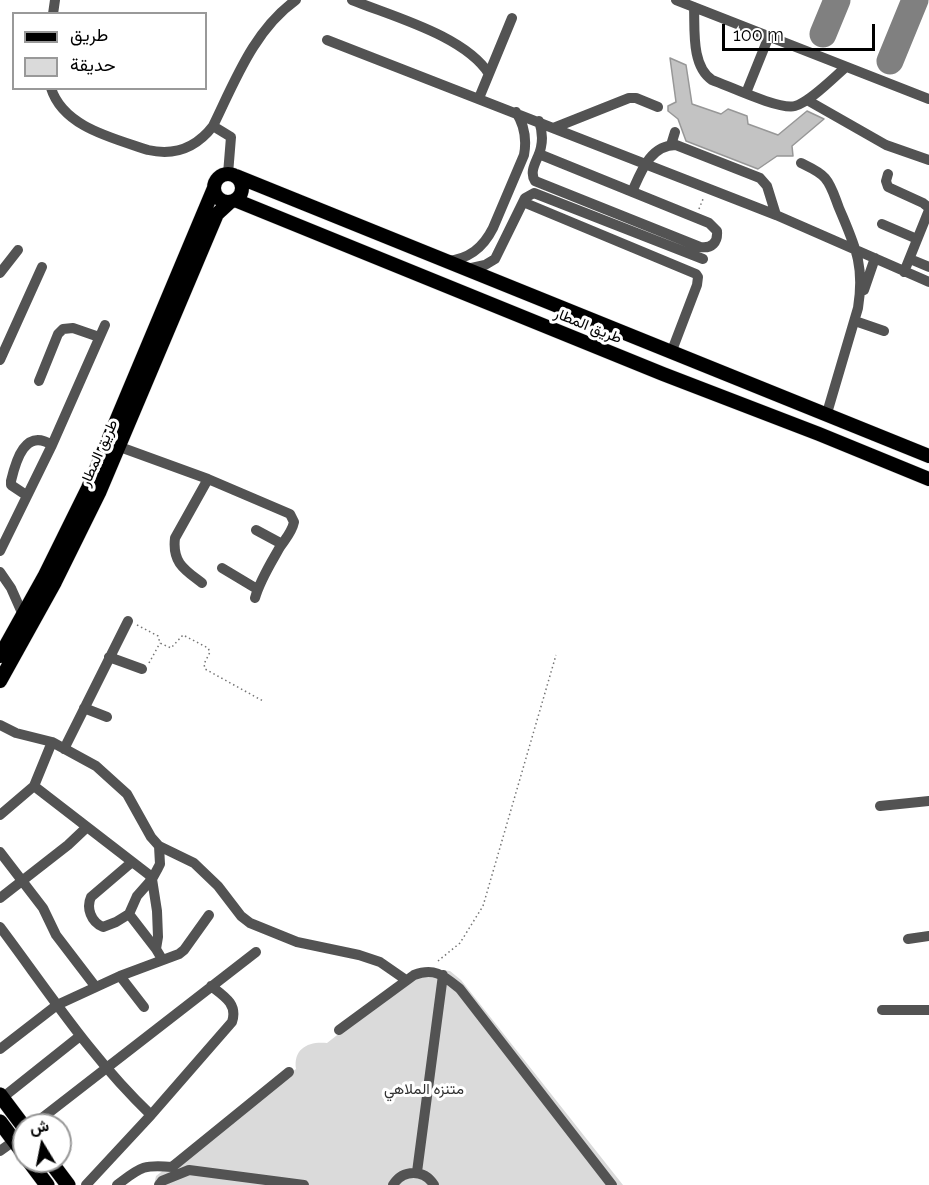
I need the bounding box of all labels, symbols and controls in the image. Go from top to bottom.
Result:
legend [12,12,207,90]
scale bar [725,12,878,50]
text: طريق [70,24,108,45]
text: 100 m [733,24,784,45]
text: حديقة [70,54,116,75]
street label: طريق المطار [552,304,624,348]
street label: طريق المطار [76,417,122,489]
park label: متنزه الملاهي [384,1080,464,1098]
north arrow [12,1113,72,1173]
text: ش [28,1116,50,1138]

